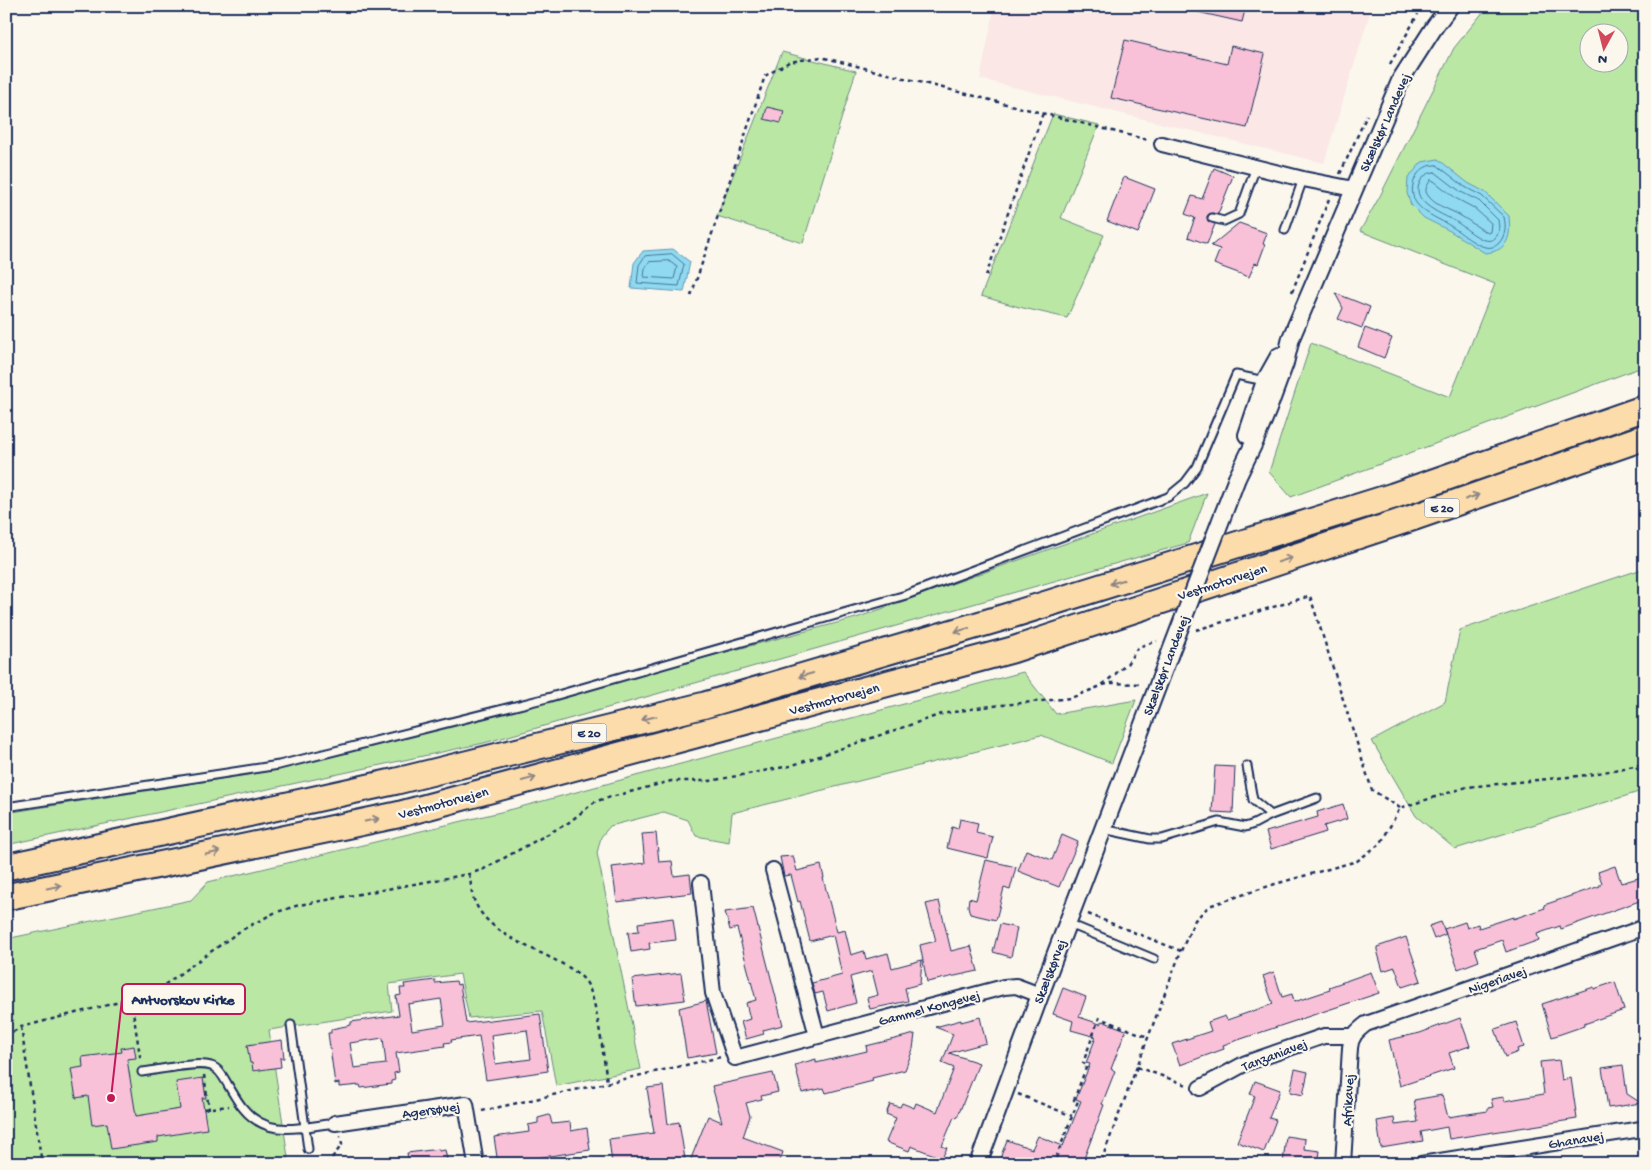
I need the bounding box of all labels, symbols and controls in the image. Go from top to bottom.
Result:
north arrow [1578,22,1628,72]
text: N [1597,49,1608,67]
street label: Skælskør Landevej [1357,71,1416,175]
one-way arrow [1464,492,1479,501]
road number: E 20 [1424,498,1460,518]
one-way arrow [1276,555,1292,564]
street label: Vestmotorvejen [1175,561,1270,606]
one-way arrow [1110,578,1125,587]
street label: Skælskør Landevej [1140,613,1194,718]
one-way arrow [954,625,970,635]
one-way arrow [798,671,814,681]
street label: Vestmotorvejen [787,680,882,721]
one-way arrow [642,714,658,724]
road number: E 20 [572,724,606,742]
one-way arrow [521,774,537,783]
street label: Vestmotorvejen [396,784,491,825]
one-way arrow [364,815,380,824]
one-way arrow [205,848,221,858]
one-way arrow [46,882,62,891]
street label: Skælskørvej [1031,937,1071,1007]
street label: Nigeriavej [1466,963,1529,999]
callout: Antvorskov Kirke [122,984,245,1014]
street label: Gammel Kongevej [877,988,982,1031]
text: Antvorskov Kirke [130,992,236,1010]
street label: Tanzaniavej [1239,1036,1310,1077]
street label: Afrikavej [1340,1074,1359,1127]
street label: Agersøvej [401,1099,461,1124]
street label: Ghanavej [1547,1129,1605,1154]

